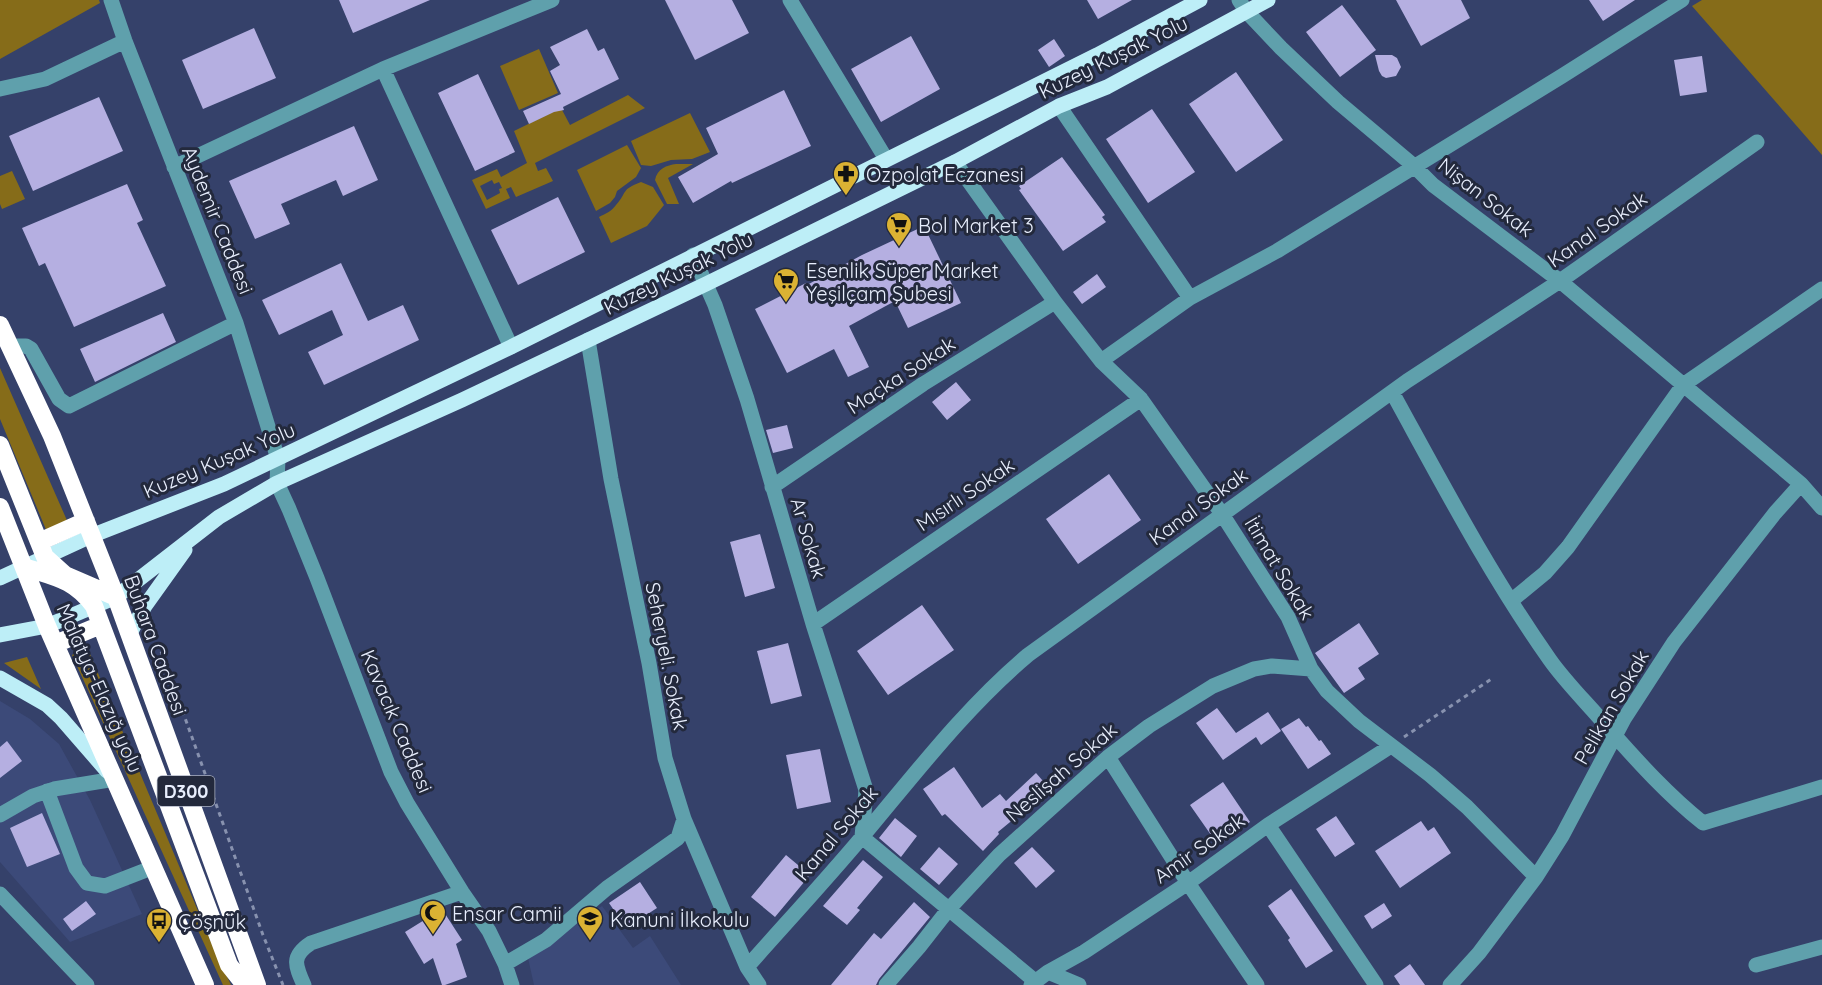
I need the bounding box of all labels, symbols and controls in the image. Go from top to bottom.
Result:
street label: Kuzey Kuşak Yolu [1034,10,1192,104]
street label: Aydemir Caddesi [177,142,259,298]
street label: Nişan Sokak [1433,152,1539,242]
pharmacy icon: Ozpolat Eczanesi [831,159,861,197]
place label: Ozpolat Eczanesi [866,162,1024,187]
street label: Kanal Sokak [1542,185,1652,273]
supermarket icon: Bol Market 3 [884,210,914,248]
place label: Bol Market 3 [918,213,1034,238]
street label: Kuzey Kuşak Yolu [599,226,757,320]
place label: Esenlik Süper Market Yeşilçam Şubesi [806,258,999,306]
supermarket icon: Esenlik Süper Market Yeşilçam Şubesi [771,266,801,304]
street label: Maçka Sokak [842,331,960,419]
street label: Kuzey Kuşak Yolu [139,417,299,503]
street label: Mısırlı Sokak [911,452,1019,536]
street label: Kanal Sokak [1144,462,1252,550]
street label: Ar Sokak [786,495,832,581]
street label: İtimat Sokak [1240,512,1320,624]
street label: Buhara Caddesi [119,572,193,718]
street label: Seheryeli. Sokak [640,580,694,732]
street label: Malatya-Elazığ yolu [51,600,149,776]
street label: Pelikan Sokak [1568,645,1654,769]
street label: Kavacık Caddesi [356,646,438,796]
street label: Neslişah Sokak [1000,717,1122,827]
road number: D300 [158,776,214,806]
street label: Kanal Sokak [789,780,883,886]
street label: Amir Sokak [1149,808,1249,888]
mosque icon: Ensar Camii [418,898,448,936]
place label: Ensar Camii [452,901,562,926]
school or university icon: Kanuni İlkokulu [575,904,605,942]
bus stop icon: Çöşnük [144,906,174,944]
place label: Kanuni İlkokulu [610,907,750,932]
place label: Çöşnük [178,909,246,934]

